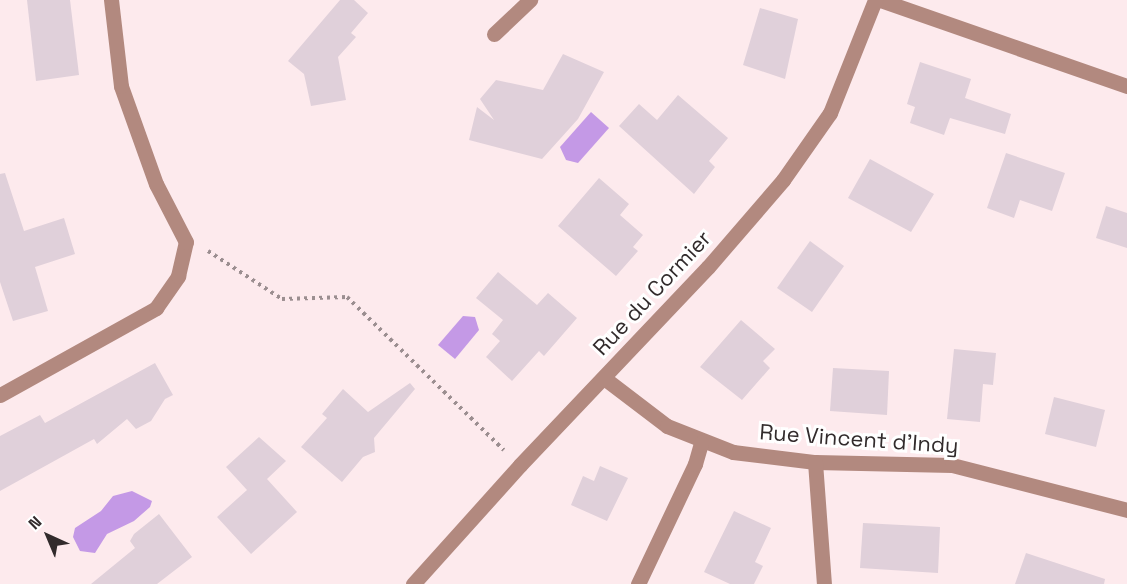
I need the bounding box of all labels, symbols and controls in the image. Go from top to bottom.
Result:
street label: Rue du Cormier [587,225,717,361]
street label: Rue Vincent d'Indy [758,419,960,459]
north arrow [18,506,78,566]
text: N [24,511,46,534]

